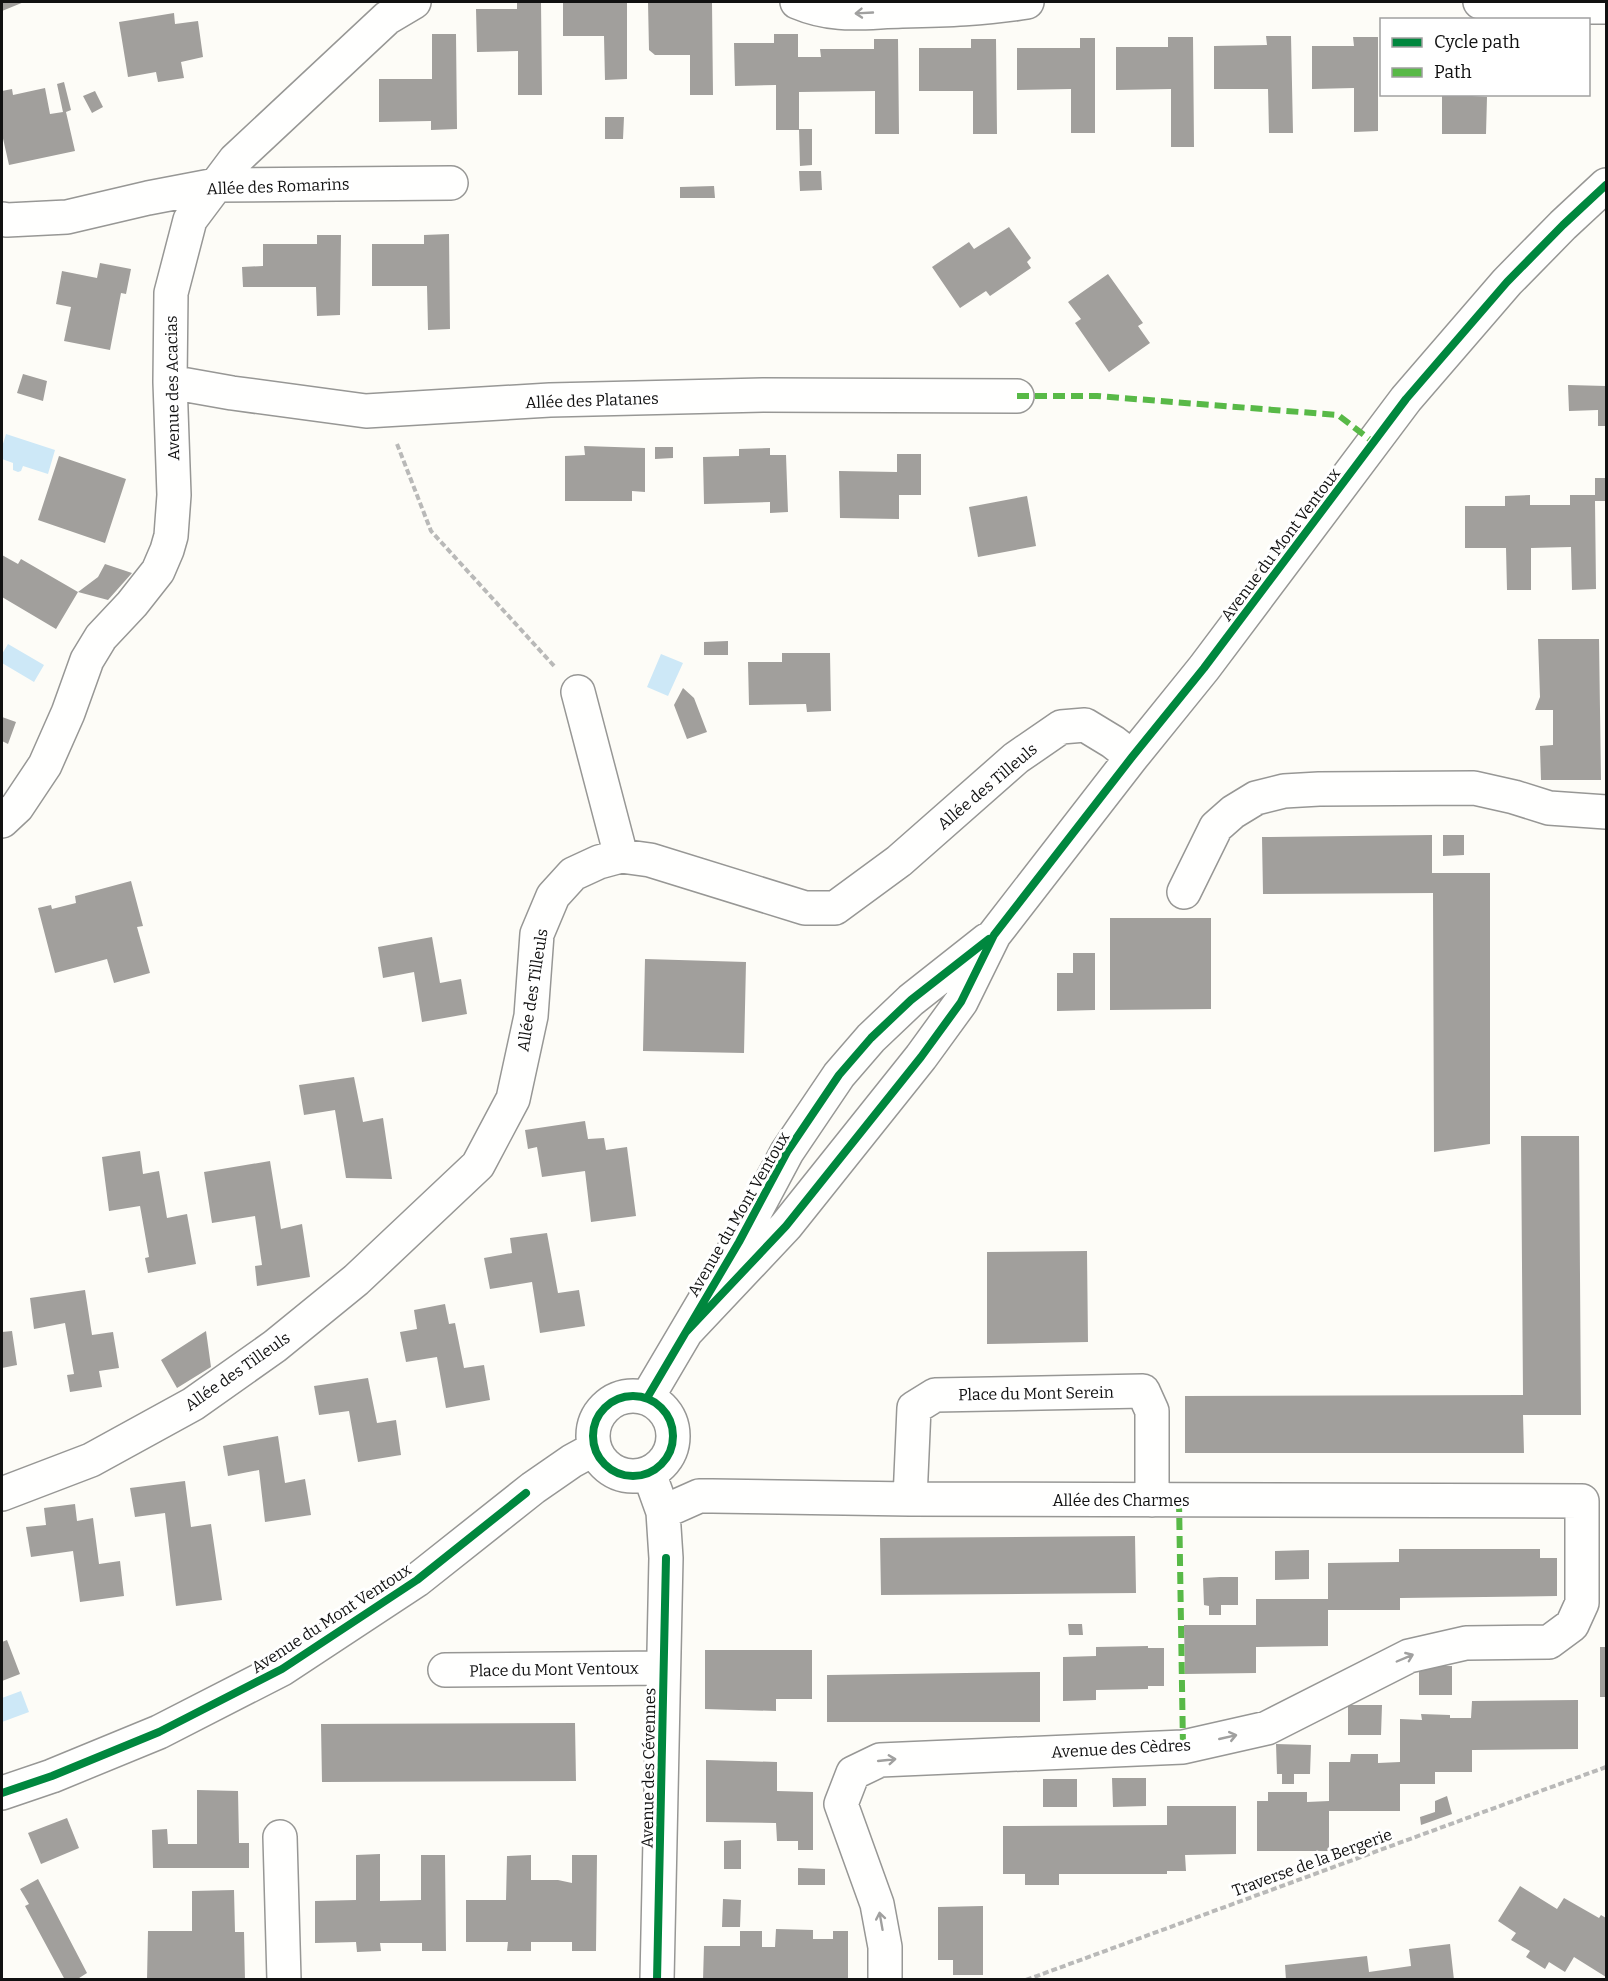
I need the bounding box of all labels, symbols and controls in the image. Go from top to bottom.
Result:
one-way arrow [855,8,875,19]
legend [1380,18,1590,96]
text: Cycle path [1434,31,1520,53]
text: Path [1434,61,1472,83]
street label: Allée des Romarins [206,175,350,198]
street label: Avenue des Acacias [162,315,183,461]
street label: Allée des Platanes [525,389,659,412]
street label: Avenue du Mont Ventoux [1217,464,1344,625]
street label: Allée des Tilleuls [934,739,1041,834]
street label: Allée des Tilleuls [513,927,552,1053]
street label: Avenue du Mont Ventoux [684,1129,793,1300]
street label: Allée des Tilleuls [181,1328,294,1415]
street label: Place du Mont Serein [958,1383,1114,1404]
street label: Allée des Charmes [1052,1491,1190,1510]
street label: Avenue du Mont Ventoux [248,1560,415,1677]
one-way arrow [1396,1652,1414,1663]
street label: Place du Mont Ventoux [469,1659,639,1680]
street label: Avenue des Cévennes [638,1688,659,1848]
one-way arrow [1218,1730,1237,1742]
street label: Avenue des Cèdres [1051,1735,1191,1762]
one-way arrow [877,1754,897,1765]
street label: Traverse de la Bergerie [1230,1825,1395,1900]
one-way arrow [875,1912,886,1932]

